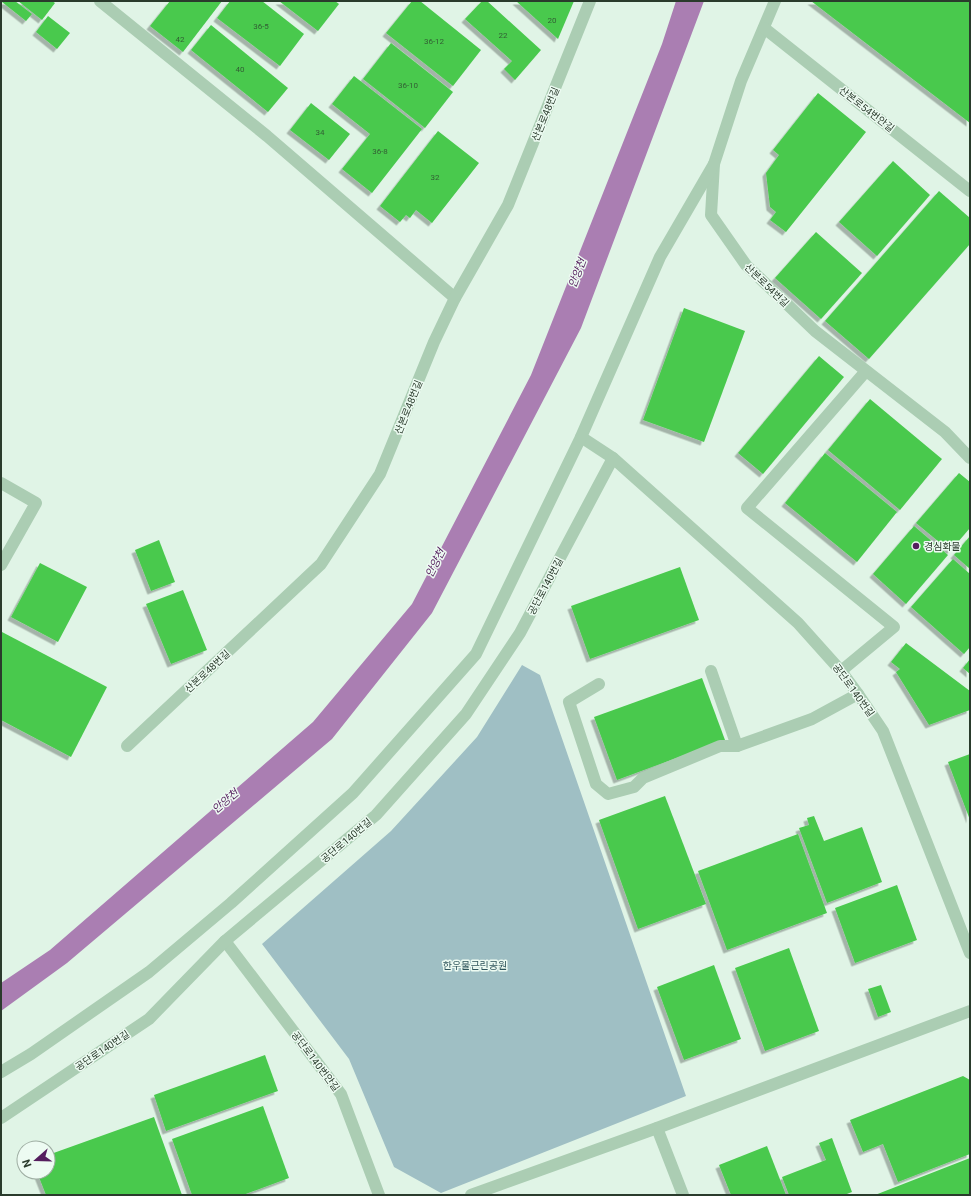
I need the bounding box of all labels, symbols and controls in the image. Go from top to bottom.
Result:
house number: 20 [548,16,557,25]
house number: 36-5 [253,22,269,31]
house number: 22 [499,31,508,40]
house number: 42 [176,35,185,44]
house number: 36-12 [424,37,445,46]
house number: 40 [236,65,245,74]
house number: 36-10 [398,81,419,90]
street label: 산본로54번안길 [837,85,896,134]
street label: 산본로48번길 [530,86,561,143]
house number: 34 [316,128,325,137]
house number: 36-8 [372,147,388,156]
house number: 32 [431,173,440,182]
water label: 안양천 [566,255,590,290]
street label: 산본로54번길 [742,262,791,309]
street label: 산본로48번길 [393,379,424,436]
marker: 경심화물 [911,541,921,551]
place label: 경심화물 [924,541,961,552]
water label: 안양천 [423,545,449,580]
street label: 공단로140번길 [526,556,565,617]
street label: 산본로48번길 [183,648,232,695]
street label: 공단로140번길 [831,662,877,719]
water label: 안양천 [210,785,243,816]
street label: 공단로140번길 [319,816,374,865]
park label: 한우물근린공원 [443,960,507,971]
street label: 공단로140번길 [73,1028,131,1073]
street label: 공단로140번안길 [290,1029,342,1093]
north arrow [16,1140,56,1180]
text: N [20,1157,35,1169]

